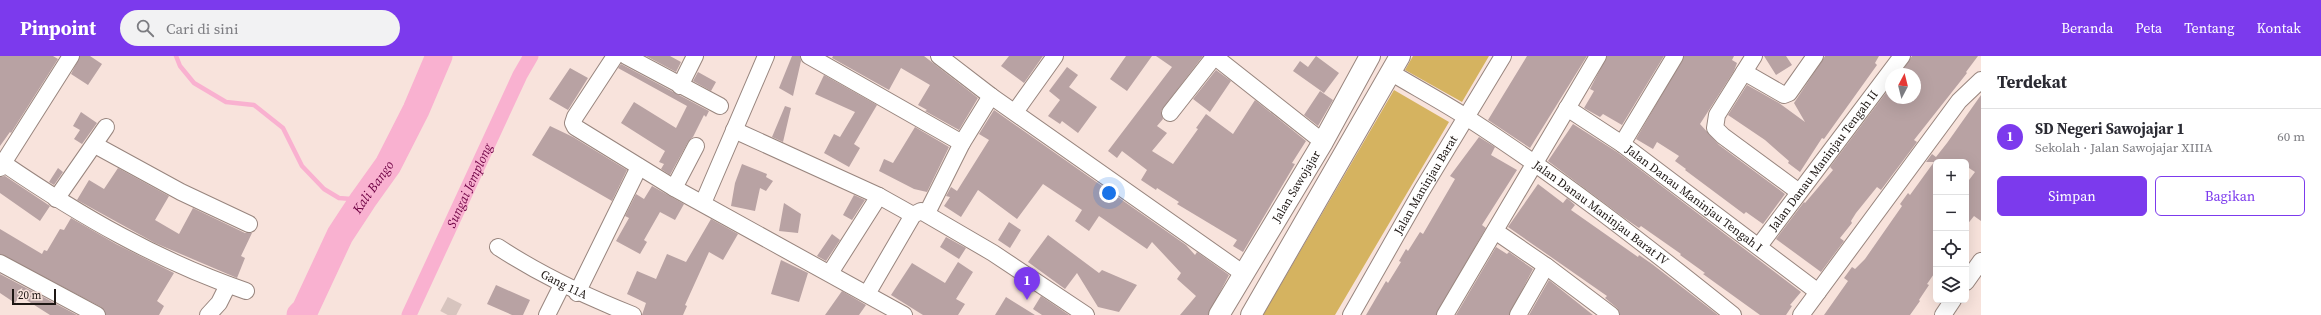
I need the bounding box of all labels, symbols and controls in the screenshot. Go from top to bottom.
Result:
search box [120,10,400,46]
text: Pinpoint [20,15,96,41]
icon: search [134,17,156,39]
text: Cari di sini [166,18,238,39]
text: Beranda [2061,18,2113,38]
text: Peta [2135,18,2162,38]
text: Tentang [2184,18,2235,38]
text: Kontak [2257,18,2301,38]
north arrow [1885,68,1921,104]
text: Terdekat [1997,70,2067,94]
street label: Jalan Danau Maninjau Tengah II [1765,87,1882,235]
text: SD Negeri Sawojajar 1 [2035,118,2185,139]
text: 1 [2006,128,2014,145]
text: 60 m [2277,128,2305,145]
street label: Jalan Maninjau Barat [1390,132,1461,238]
text: Sekolah · Jalan Sawojajar XIIIA [2035,139,2213,156]
water label: Sungai Jemplong [443,140,497,230]
street label: Jalan Danau Maninjau Tengah I [1621,141,1766,255]
street label: Jalan Sawojajar [1268,147,1324,226]
street label: Jalan Danau Maninjau Barat IV [1529,156,1672,269]
water label: Kali Bango [348,158,398,218]
map controls [1933,159,1969,303]
button: + [1933,159,1969,195]
button: Simpan [1997,176,2147,216]
button: Bagikan [2155,176,2305,216]
your location [1099,183,1119,203]
button: − [1933,195,1969,231]
button: locate [1933,231,1969,267]
street label: Gang 11A [538,266,590,303]
pin: 1 [1014,267,1040,300]
button: layers [1933,267,1969,303]
scale bar [12,287,56,306]
text: 20 m [18,288,41,303]

